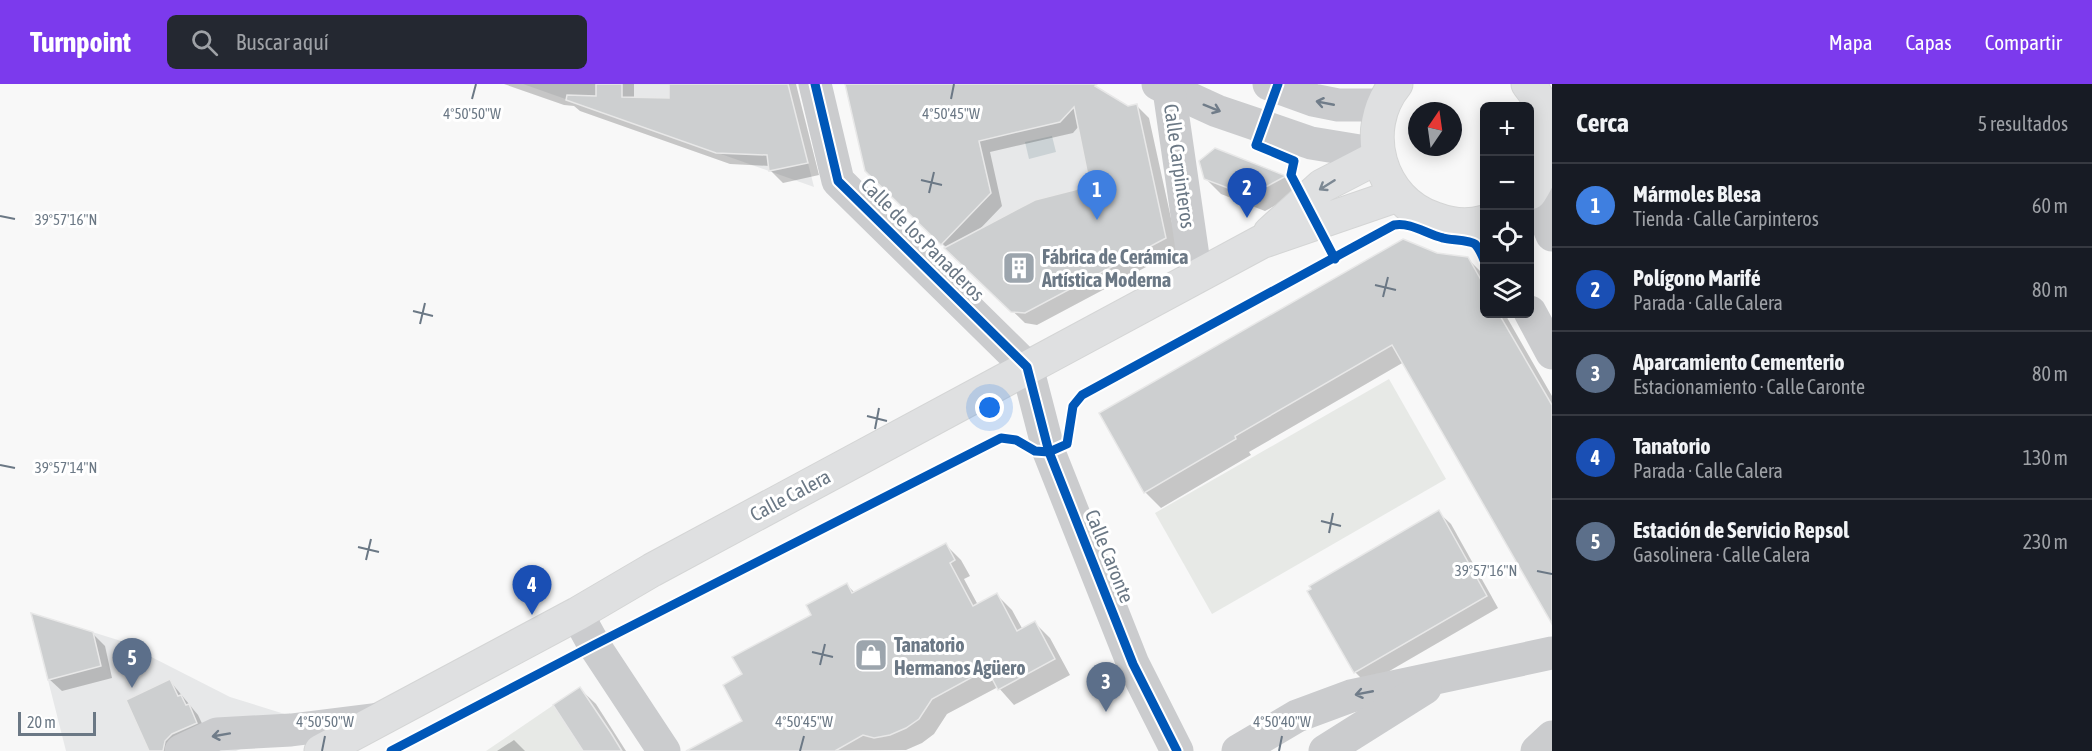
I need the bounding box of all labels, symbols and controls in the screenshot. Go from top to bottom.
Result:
search box [167,15,587,69]
text: Turnpoint [30,26,131,58]
icon: search [188,26,221,59]
text: Buscar aquí [236,29,329,55]
text: Mapa [1829,30,1872,54]
text: Capas [1905,30,1952,54]
text: Compartir [1985,30,2062,54]
one-way arrow [1316,97,1335,108]
street label: Calle Carpinteros [1160,102,1200,230]
north arrow [1408,102,1462,156]
map controls [1480,102,1534,318]
button: + [1480,102,1534,156]
one-way arrow [1202,103,1220,114]
text: 4°50'50"W [443,105,501,122]
text: 4°50'45"W [922,105,980,122]
text: Cerca [1576,108,1629,138]
text: 5 resultados [1978,112,2068,135]
button: − [1480,156,1534,210]
pin: 2 [1228,168,1266,218]
pin: 1 [1078,170,1116,220]
street label: Calle de los Panaderos [857,173,989,305]
one-way arrow [1319,179,1336,191]
text: Mármoles Blesa [1633,181,1761,207]
text: 1 [1591,194,1600,217]
text: 60 m [2032,194,2068,217]
text: Tienda · Calle Carpinteros [1633,207,1819,230]
button: locate [1480,210,1534,264]
text: 39°57'16"N [35,211,97,228]
place label: Fábrica de Cerámica Artística Moderna [1041,245,1188,291]
building icon: Fábrica de Cerámica Artística Moderna [1001,250,1037,286]
button: layers [1480,264,1534,318]
text: Polígono Marifé [1633,265,1761,291]
text: 2 [1591,278,1600,301]
text: 80 m [2032,278,2068,301]
text: Parada · Calle Calera [1633,291,1783,314]
text: Aparcamiento Cementerio [1633,349,1845,375]
text: 3 [1591,362,1600,385]
text: 80 m [2032,362,2068,385]
text: Estacionamiento · Calle Caronte [1633,375,1865,398]
your location [975,393,1004,422]
text: Tanatorio [1633,433,1711,459]
text: 4 [1591,446,1600,469]
text: 130 m [2023,446,2068,469]
text: 39°57'14"N [35,459,97,476]
text: Parada · Calle Calera [1633,459,1783,482]
street label: Calle Calera [746,464,834,526]
street label: Calle Caronte [1081,506,1139,606]
text: Estación de Servicio Repsol [1633,517,1849,543]
text: 5 [1591,530,1600,553]
text: 230 m [2023,530,2068,553]
text: Gasolinera · Calle Calera [1633,543,1810,566]
text: 39°57'16"N [1455,562,1517,579]
pin: 4 [512,566,552,615]
place label: Tanatorio Hermanos Agüero [894,633,1026,679]
shop icon: Tanatorio Hermanos Agüero [853,637,889,673]
pin: 5 [112,638,152,688]
pin: 3 [1086,662,1126,712]
one-way arrow [1355,688,1375,699]
scale bar [18,709,96,736]
text: 20 m [27,713,56,731]
text: 4°50'50"W [296,713,354,730]
text: 4°50'45"W [775,713,833,730]
text: 4°50'40"W [1253,713,1311,730]
one-way arrow [212,730,232,741]

